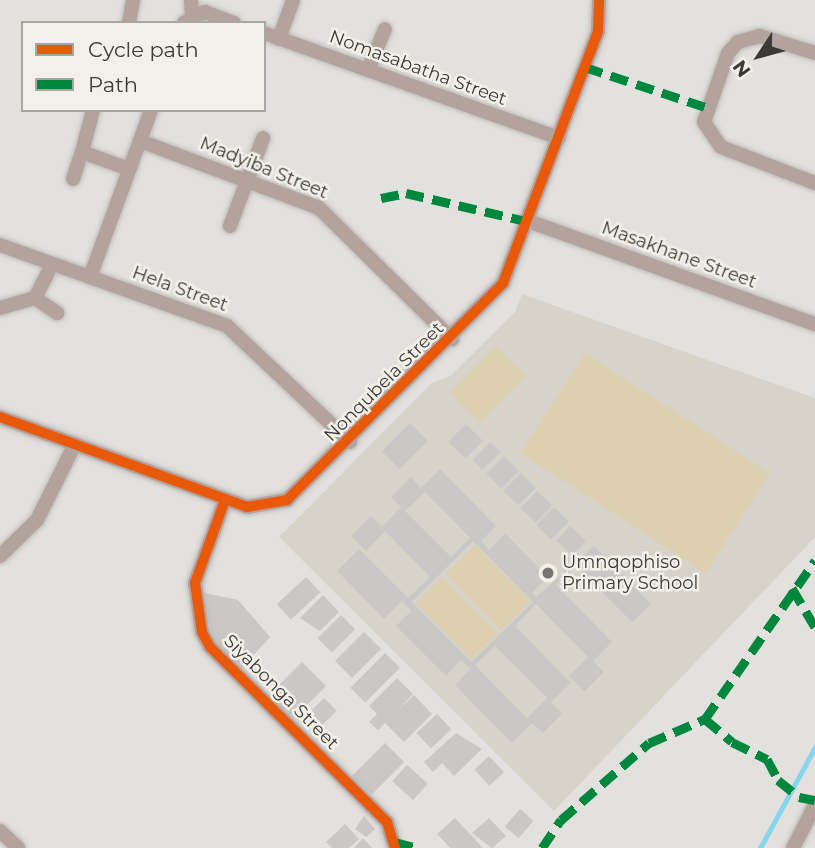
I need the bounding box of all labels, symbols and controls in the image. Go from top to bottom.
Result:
legend [21,21,266,112]
north arrow [724,21,794,91]
street label: Nomasabatha Street [326,26,510,110]
text: Cycle path [88,37,199,62]
text: N [728,56,755,82]
text: Path [88,72,138,97]
street label: Madyiba Street [197,132,331,204]
street label: Masakhane Street [599,217,759,293]
street label: Hela Street [129,262,231,316]
street label: Nonqubela Street [320,318,448,446]
place label: Umnqophiso Primary School [562,552,698,594]
marker: Umnqophiso Primary School [540,565,556,581]
street label: Siyabonga Street [219,630,343,754]

